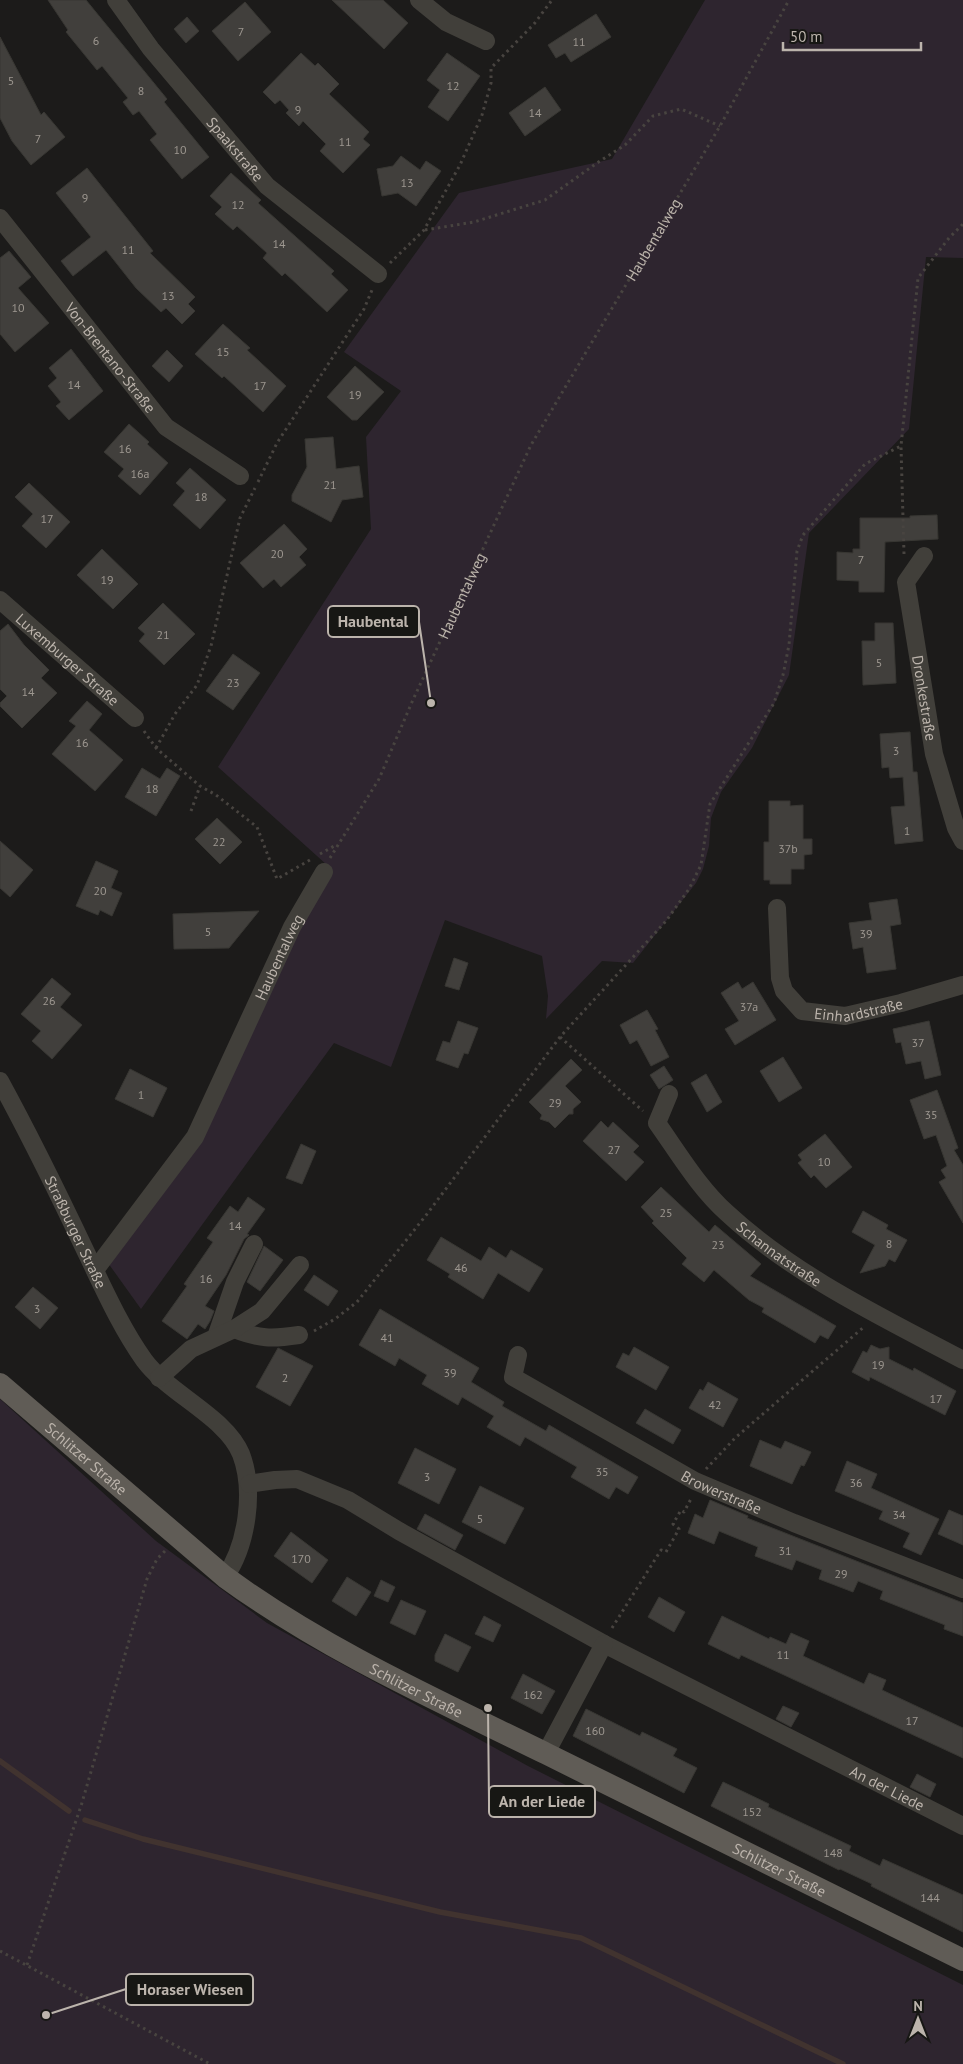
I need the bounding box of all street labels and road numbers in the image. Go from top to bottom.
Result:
street label: Spaakstraße [203,113,268,185]
street label: Haubentalweg [621,195,685,284]
street label: Von-Brentano-Straße [61,298,160,416]
street label: Haubentalweg [433,549,489,642]
street label: Luxemburger Straße [12,609,123,709]
street label: Dronkestraße [909,654,941,742]
street label: Haubentalweg [250,910,307,1003]
street label: Einhardstraße [813,993,905,1026]
street label: Straßburger Straße [41,1172,111,1291]
street label: Schannatstraße [733,1217,825,1290]
street label: Schlitzer Straße [42,1418,131,1499]
street label: Browerstraße [678,1466,765,1518]
street label: Schlitzer Straße [367,1658,466,1721]
street label: An der Liede [847,1761,928,1814]
street label: Schlitzer Straße [730,1838,829,1900]

